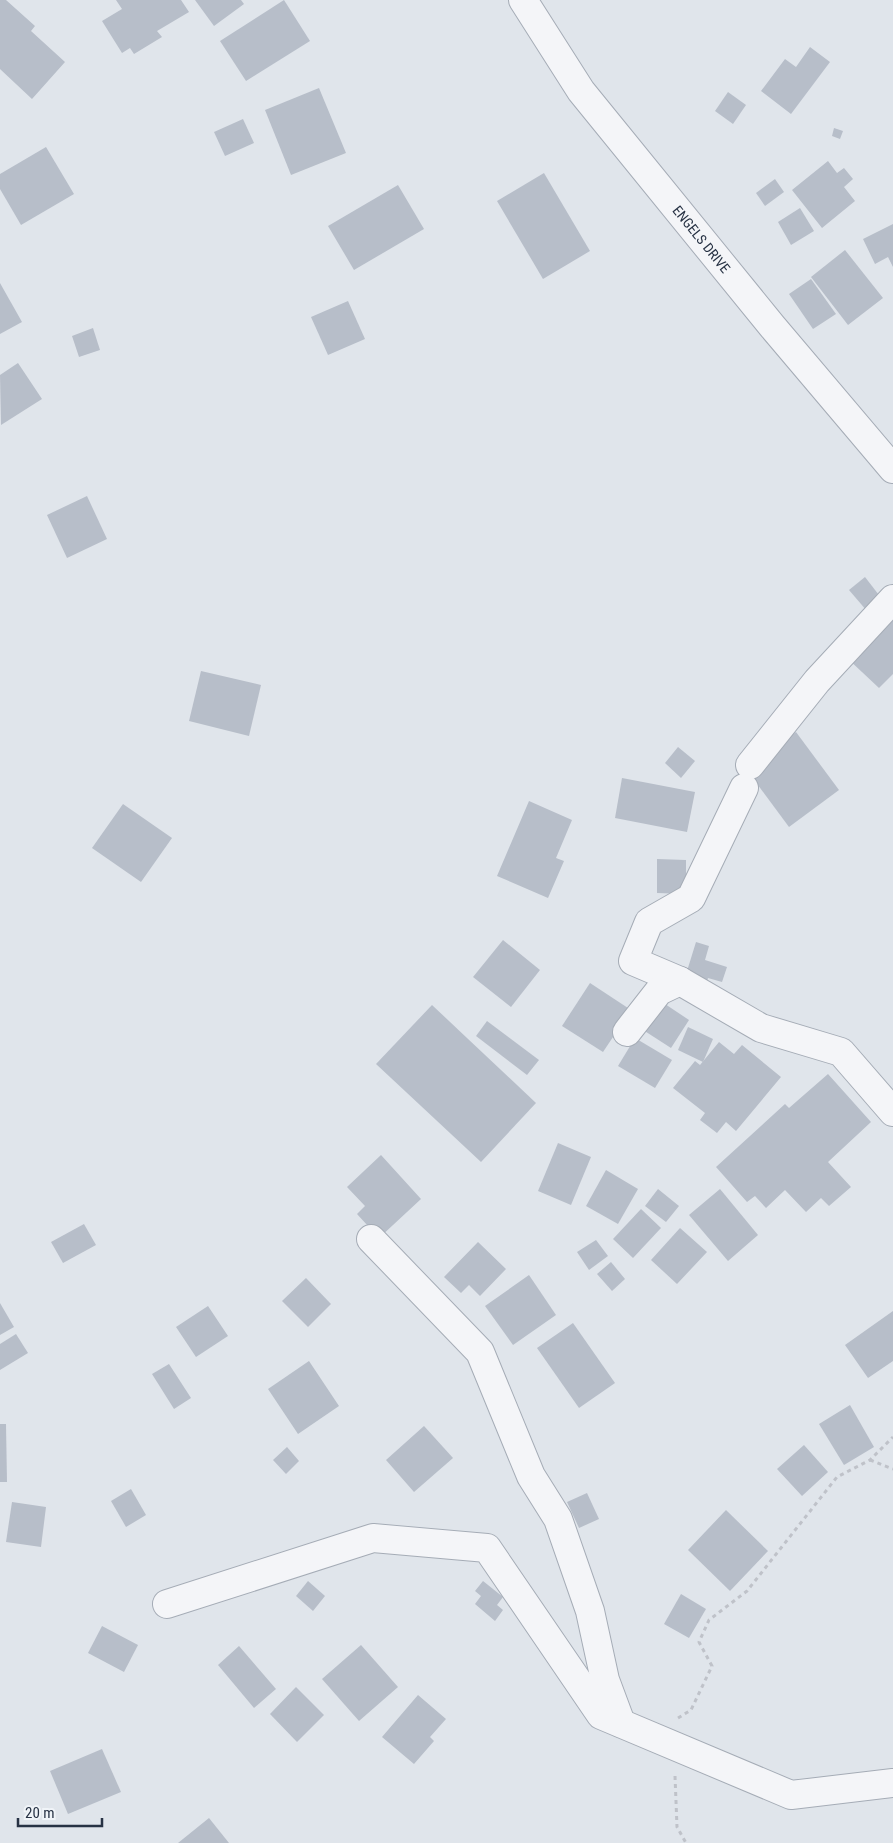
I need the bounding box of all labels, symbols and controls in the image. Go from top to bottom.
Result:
street label: ENGELS DRIVE [670,202,734,276]
scale bar [18,1796,101,1828]
text: 20 m [25,1804,55,1822]

